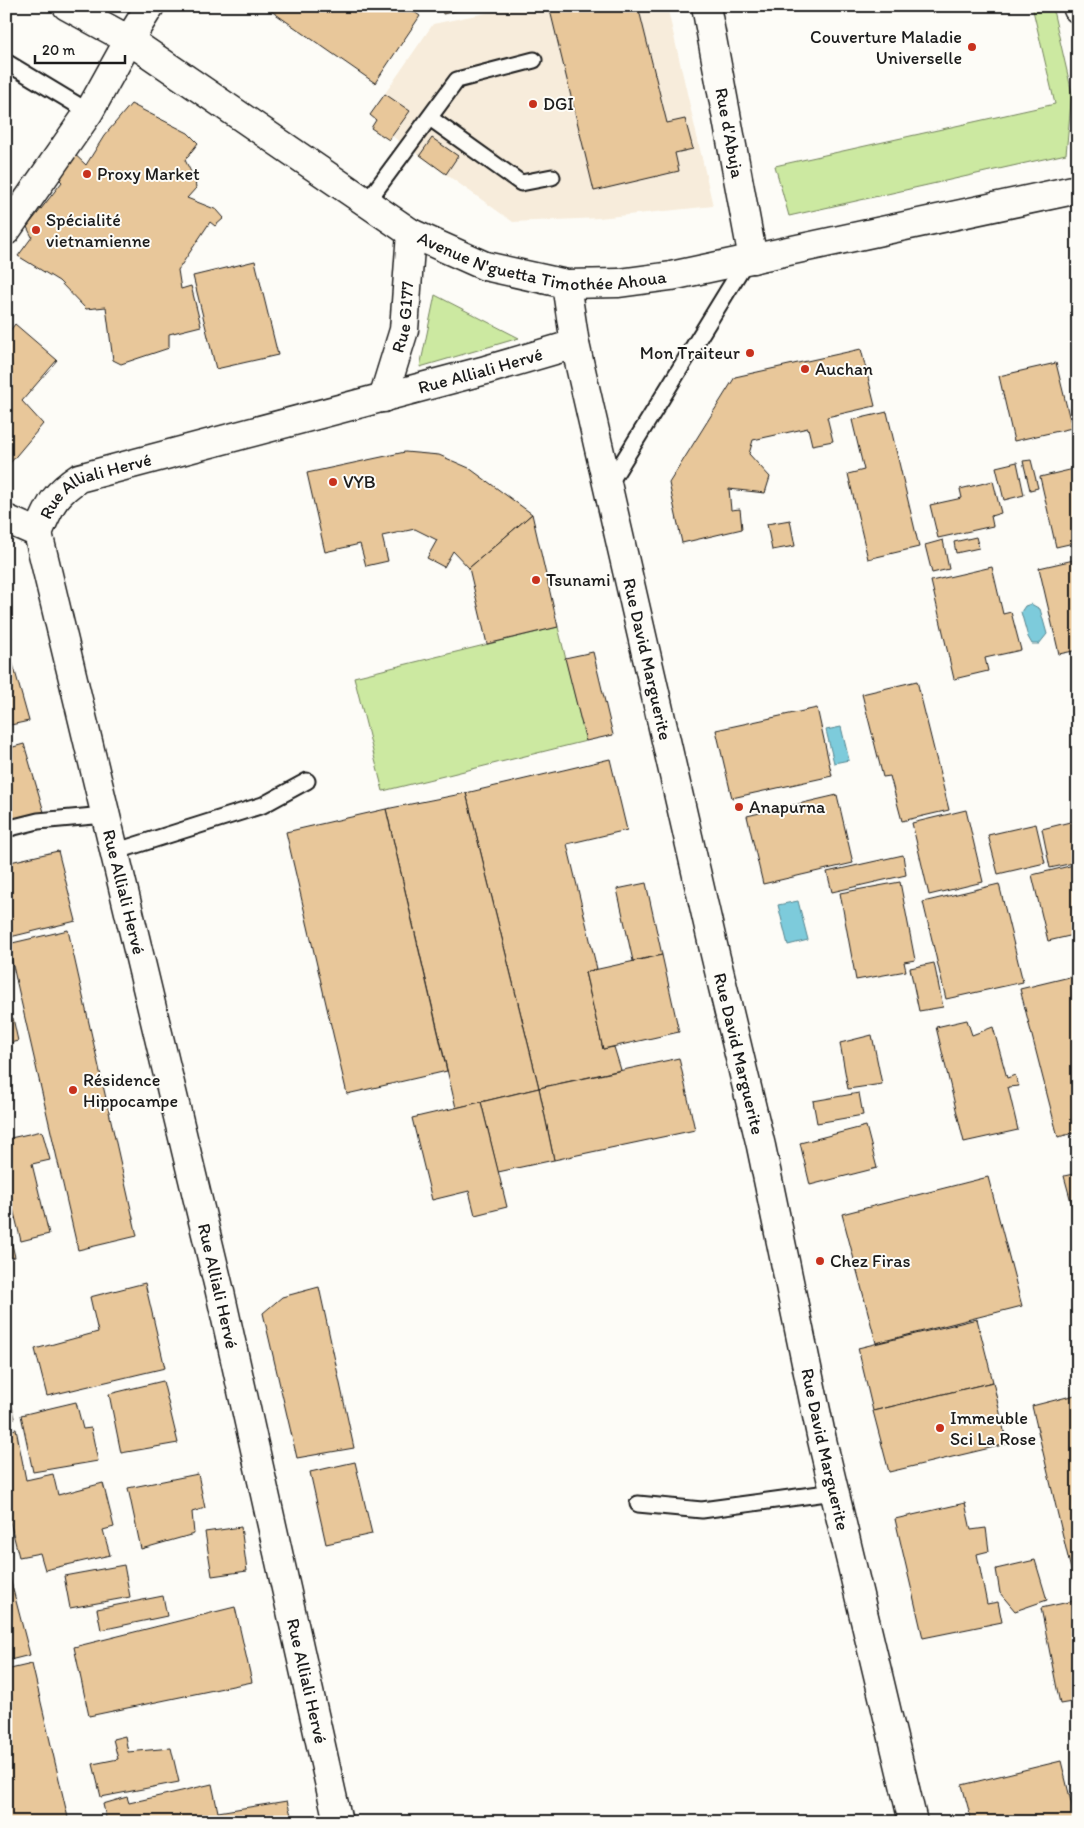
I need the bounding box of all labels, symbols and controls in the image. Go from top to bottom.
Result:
place label: Couverture Maladie Universelle [810,26,962,69]
scale bar [35,32,125,64]
text: 20 m [42,41,76,59]
marker: Couverture Maladie Universelle [966,41,978,53]
street label: Rue d'Abuja [710,86,749,180]
place label: DGI [543,93,574,115]
marker: DGI [527,98,539,110]
place label: Proxy Market [97,163,200,185]
marker: Proxy Market [81,168,93,180]
place label: Spécialité vietnamienne [46,209,151,252]
marker: Spécialité vietnamienne [30,224,42,236]
street label: Avenue N'guetta Timothée Ahoua [414,226,668,296]
street label: Rue G177 [387,280,418,355]
place label: Mon Traiteur [640,342,741,364]
street label: Rue Alliali Hervé [416,343,545,399]
marker: Mon Traiteur [744,347,756,359]
place label: Auchan [815,358,873,380]
marker: Auchan [799,363,811,375]
street label: Rue Alliali Hervé [35,448,154,523]
place label: VYB [343,471,376,493]
marker: VYB [327,476,339,488]
place label: Tsunami [546,569,611,591]
marker: Tsunami [530,574,542,586]
street label: Rue David Marguerite [618,576,677,742]
place label: Anapurna [749,796,826,818]
marker: Anapurna [733,801,745,813]
street label: Rue Alliali Hervé [98,827,150,957]
street label: Rue David Marguerite [709,971,769,1137]
place label: Résidence Hippocampe [83,1069,178,1112]
marker: Résidence Hippocampe [67,1084,79,1096]
street label: Rue Alliali Hervé [193,1221,243,1351]
place label: Chez Firas [830,1250,911,1272]
marker: Chez Firas [814,1255,826,1267]
street label: Rue David Marguerite [796,1366,854,1533]
place label: Immeuble Sci La Rose [950,1407,1036,1450]
marker: Immeuble Sci La Rose [934,1422,946,1434]
street label: Rue Alliali Hervé [282,1616,332,1746]

